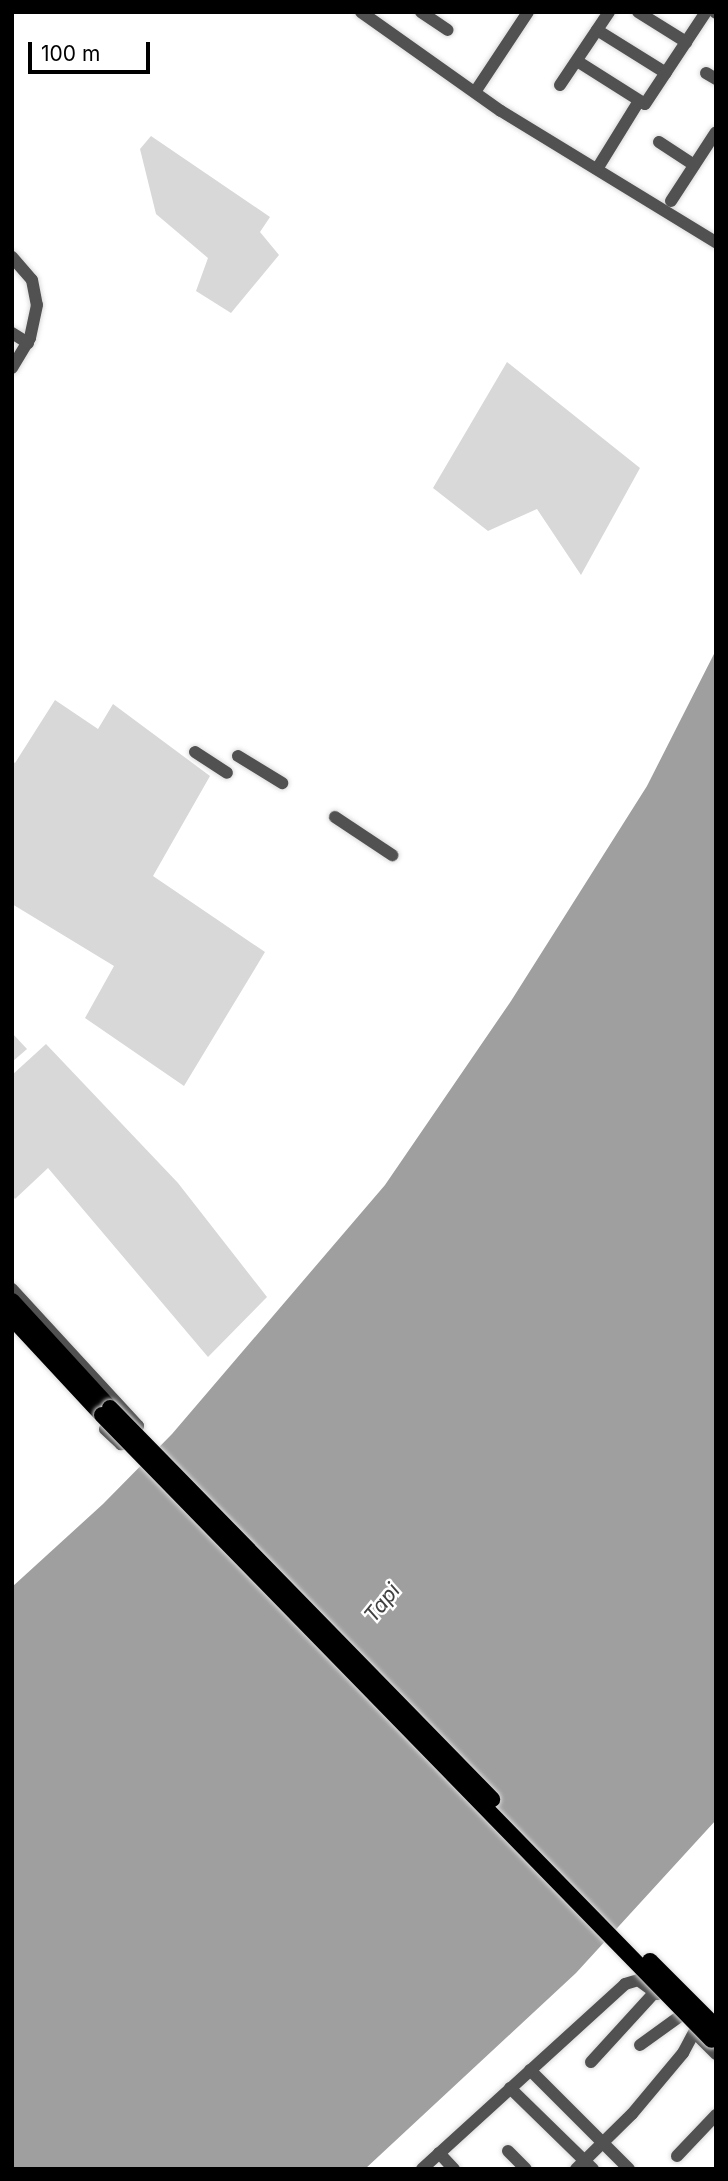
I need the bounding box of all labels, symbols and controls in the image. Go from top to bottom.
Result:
scale bar [32,28,154,72]
text: 100 m [41,41,100,66]
water label: Tapi [359,1578,405,1628]

